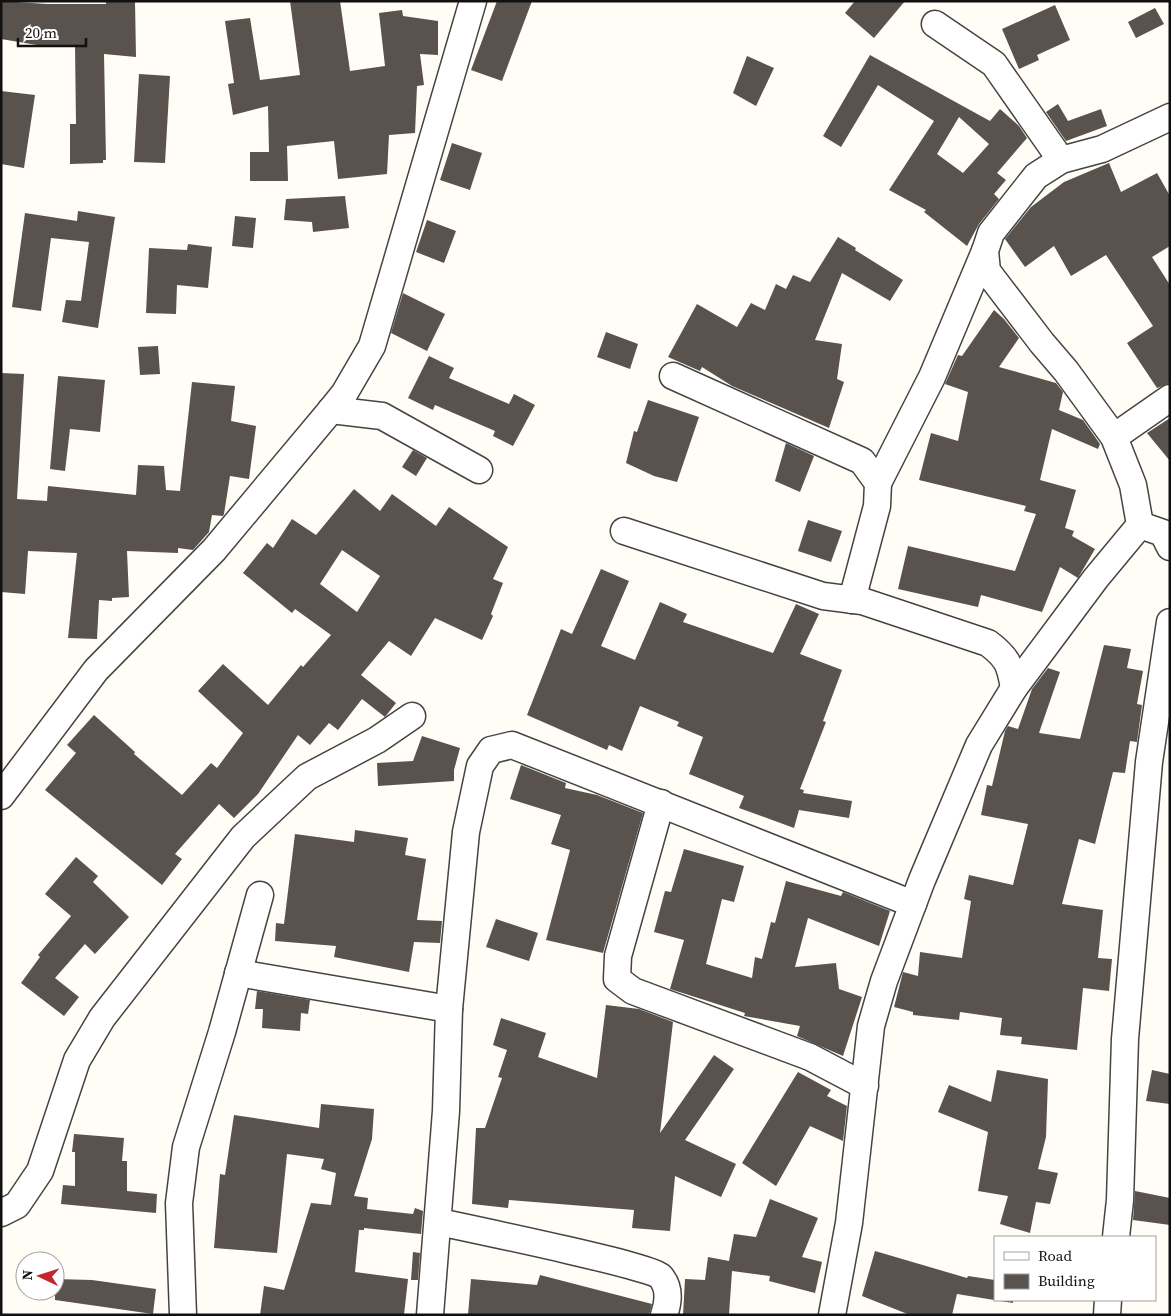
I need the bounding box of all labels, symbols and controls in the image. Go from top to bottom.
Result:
scale bar [18,15,85,47]
text: 20 m [25,22,57,43]
legend [994,1236,1156,1301]
text: Road [1038,1245,1072,1266]
north arrow [15,1251,65,1301]
text: N [17,1269,37,1281]
text: Building [1038,1270,1095,1291]

